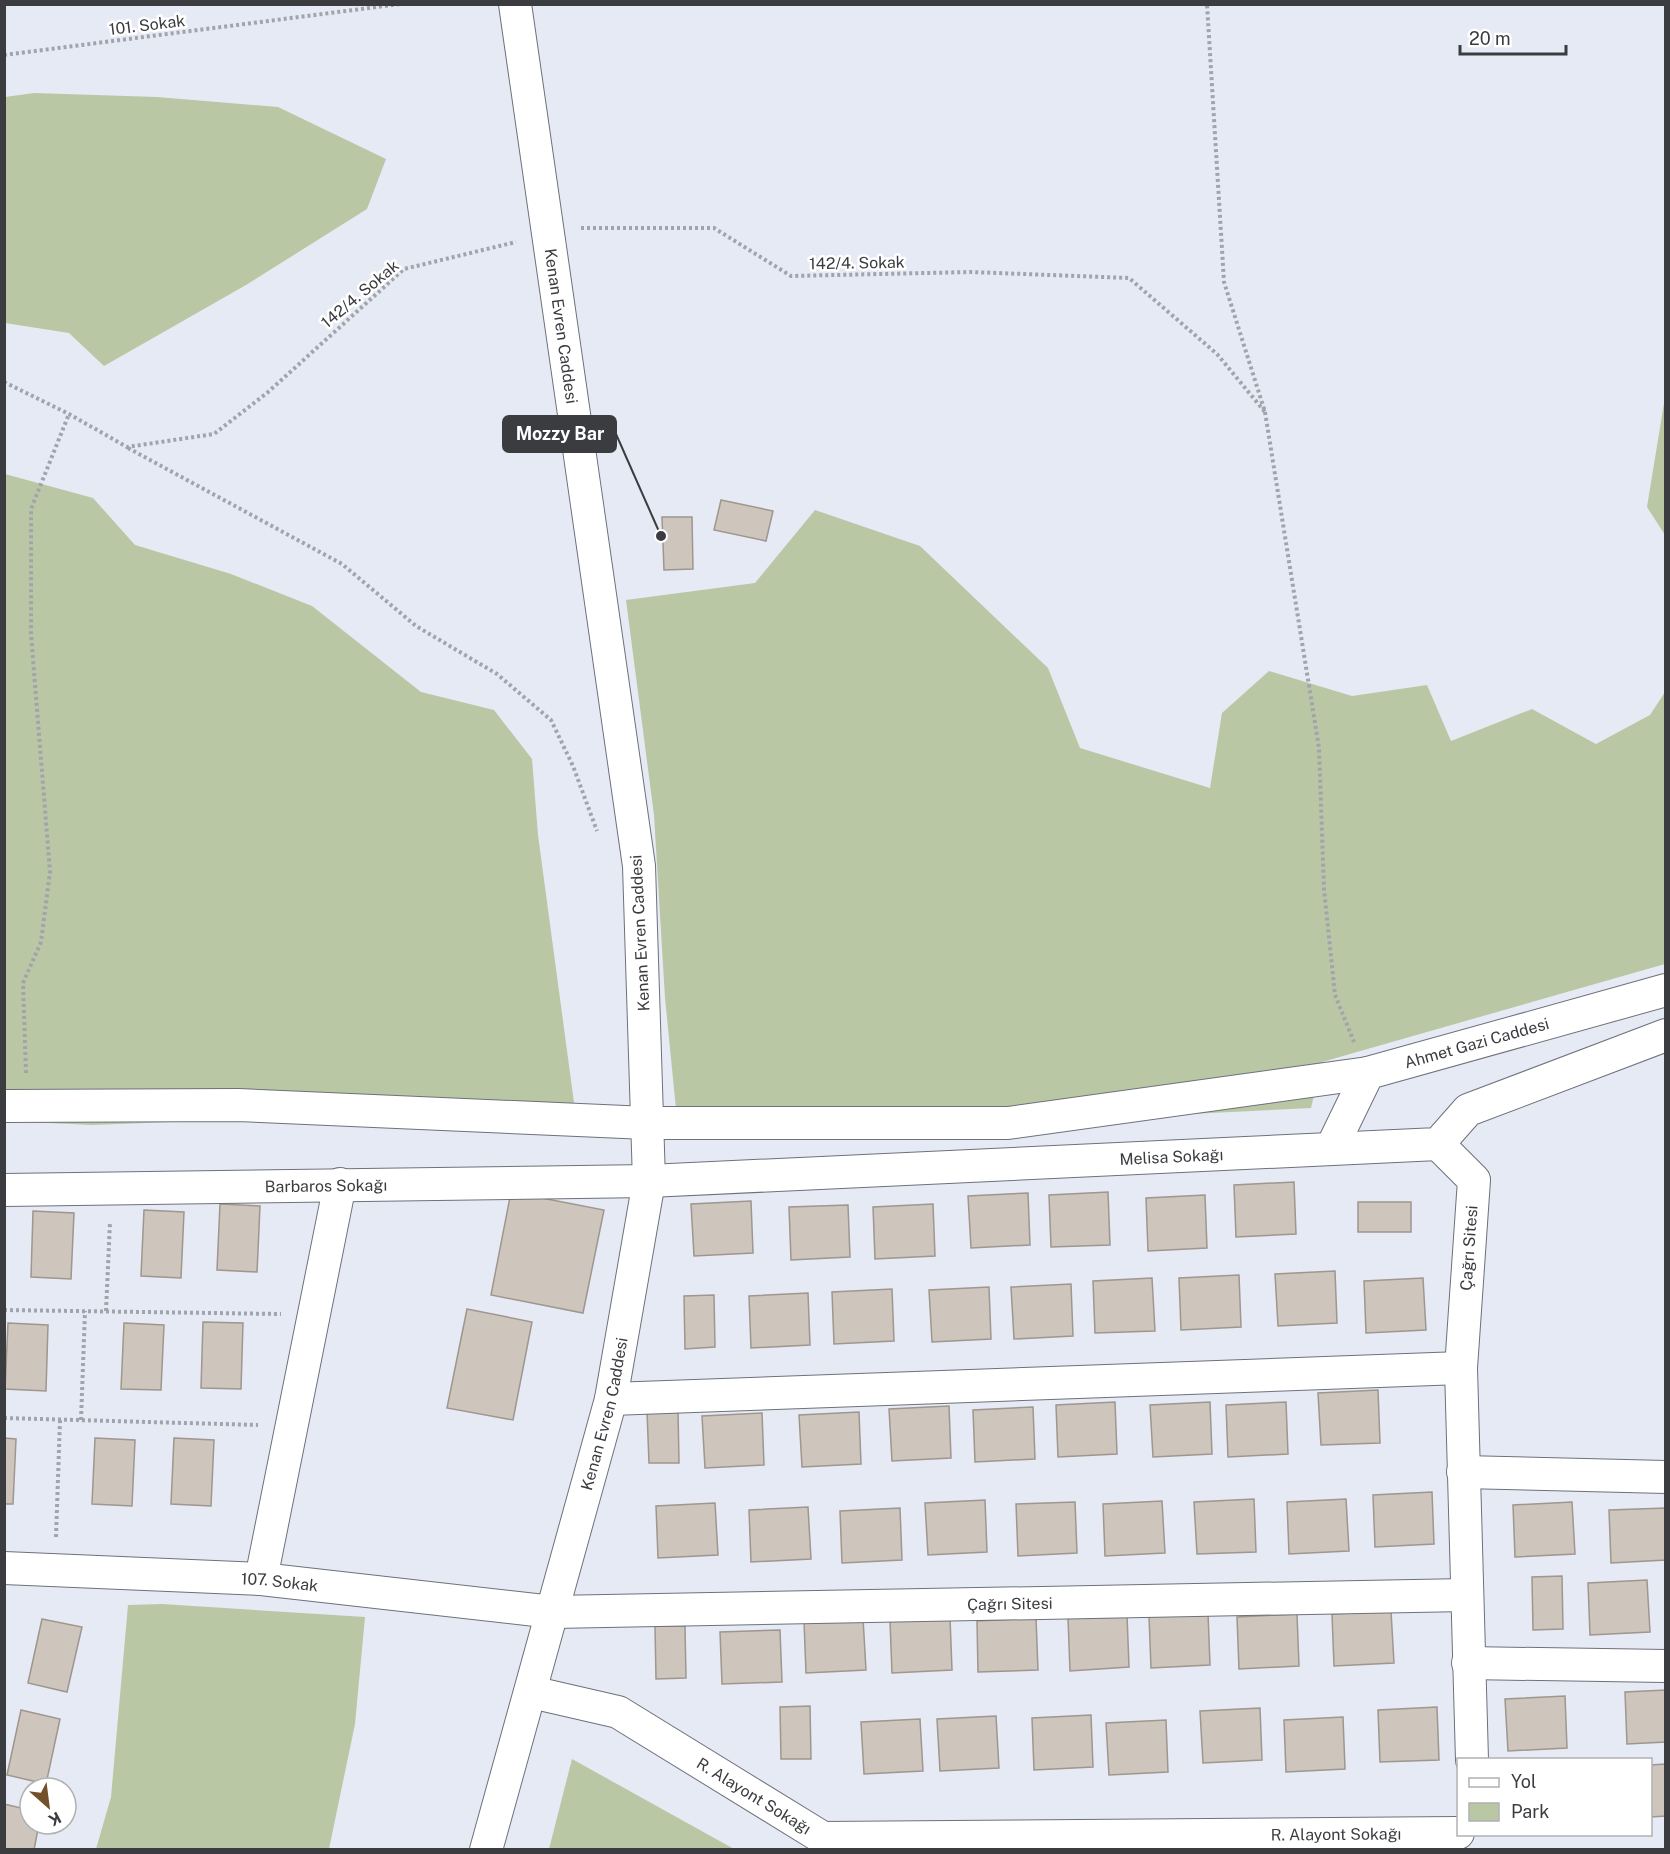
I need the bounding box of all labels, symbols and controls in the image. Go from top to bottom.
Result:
street label: 101. Sokak [108,11,186,39]
scale bar [1460,18,1566,56]
text: 20 m [1469,28,1511,49]
street label: Kenan Evren Caddesi [541,247,581,405]
street label: 142/4. Sokak [809,253,905,273]
street label: 142/4. Sokak [317,256,403,332]
callout: Mozzy Bar [503,416,616,452]
text: Mozzy Bar [516,423,605,444]
street label: Kenan Evren Caddesi [626,854,654,1012]
street label: Ahmet Gazi Caddesi [1402,1014,1551,1072]
street label: Melisa Sokağı [1119,1145,1224,1168]
street label: Barbaros Sokağı [265,1175,387,1196]
street label: Çağrı Sitesi [1457,1205,1481,1291]
street label: Kenan Evren Caddesi [577,1336,631,1493]
street label: 107. Sokak [241,1569,319,1595]
street label: Çağrı Sitesi [967,1593,1053,1614]
street label: R. Alayont Sokağı [693,1753,815,1838]
legend [1457,1758,1652,1836]
text: Yol [1511,1771,1536,1792]
north arrow [18,1776,78,1836]
text: Park [1511,1801,1549,1822]
text: K [45,1808,64,1830]
street label: R. Alayont Sokağı [1271,1824,1401,1844]

